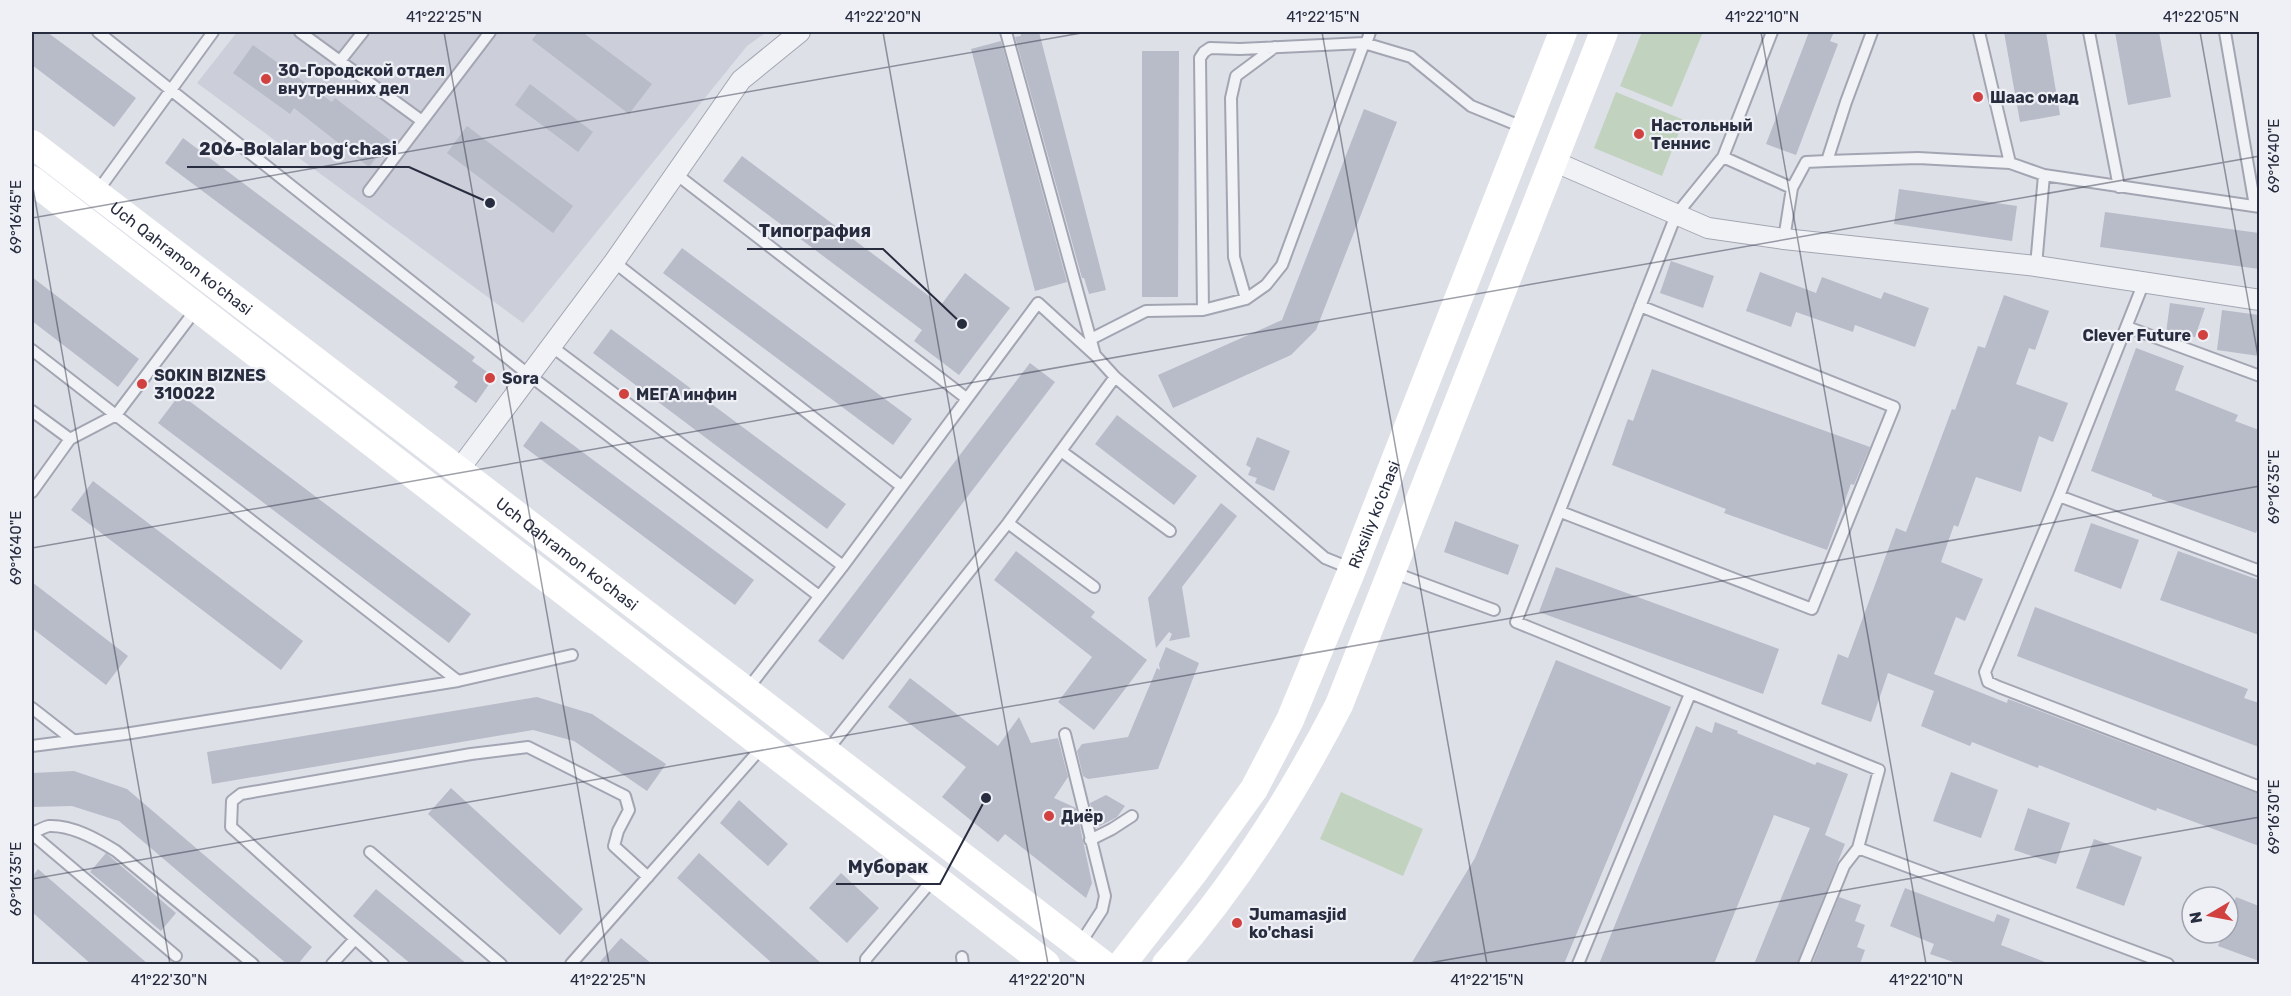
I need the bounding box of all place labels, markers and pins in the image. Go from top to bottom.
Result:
place label: 30-Городской отдел внутренних дел [278,61,445,98]
marker: 30-Городской отдел внутренних дел [259,72,273,86]
place label: Шаас омад [1990,88,2079,107]
marker: Шаас омад [1971,90,1985,104]
place label: Настольный Теннис [1651,116,1753,153]
marker: Настольный Теннис [1632,127,1646,141]
callout: 206-Bolalar bogʻchasi [187,131,409,167]
callout: Типография [747,213,883,249]
place label: Clever Future [2082,326,2191,345]
marker: Clever Future [2196,328,2210,342]
place label: SOKIN BIZNES 310022 [154,366,266,403]
place label: Sora [502,369,539,388]
marker: Sora [483,371,497,385]
marker: SOKIN BIZNES 310022 [135,377,149,391]
place label: МЕГА инфин [636,385,737,404]
marker: МЕГА инфин [617,387,631,401]
place label: Диёр [1061,807,1103,826]
marker: Диёр [1042,809,1056,823]
callout: Муборак [836,848,940,884]
place label: Jumamasjid ko'chasi [1249,905,1347,942]
marker: Jumamasjid ko'chasi [1230,916,1244,930]

